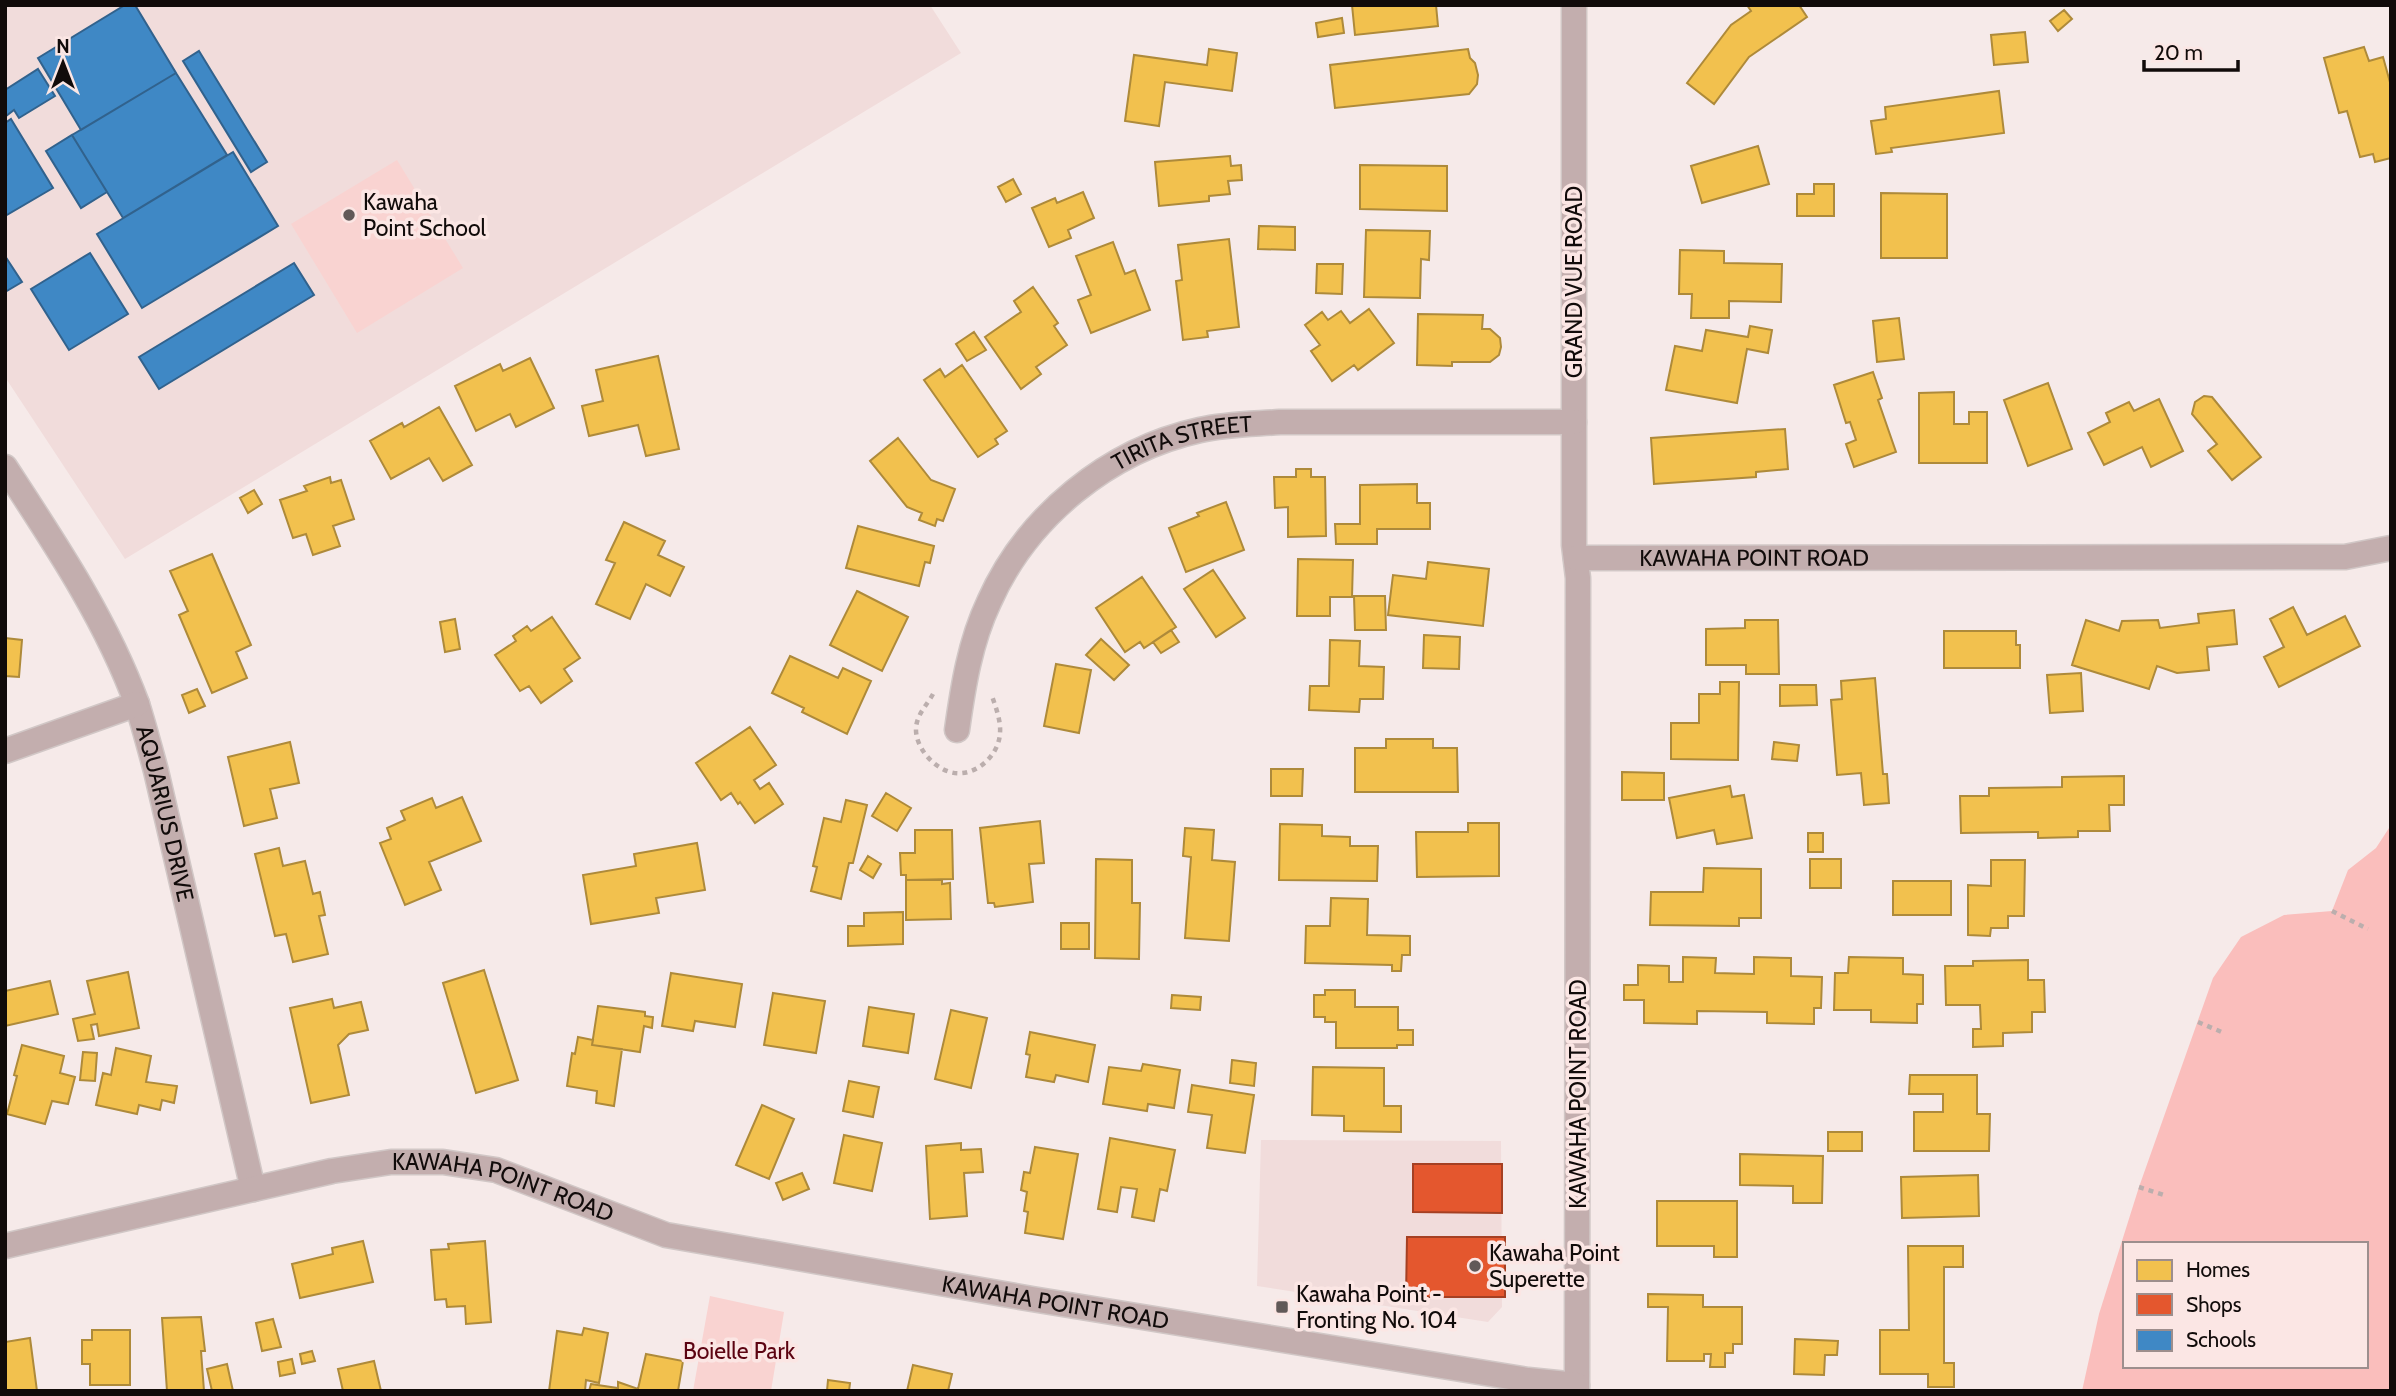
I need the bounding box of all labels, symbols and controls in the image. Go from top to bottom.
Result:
north arrow [28,28,98,98]
scale bar [2144,28,2238,72]
text: N [56,35,70,58]
text: 20 m [2154,40,2203,65]
street label: GRAND VUE ROAD [1560,186,1588,378]
place label: Kawaha Point School [363,188,487,242]
marker: Kawaha Point School [341,207,357,223]
street label: TIRITA STREET [1107,410,1253,476]
street label: KAWAHA POINT ROAD [1639,544,1869,572]
street label: AQUARIUS DRIVE [130,722,200,904]
street label: KAWAHA POINT ROAD [1564,979,1592,1209]
street label: KAWAHA POINT ROAD [392,1148,618,1228]
place label: Kawaha Point Superette [1489,1239,1620,1293]
legend [2123,1242,2368,1368]
text: Homes [2186,1257,2250,1282]
marker: Kawaha Point Superette [1467,1258,1483,1274]
street label: KAWAHA POINT ROAD [940,1270,1171,1335]
place label: Kawaha Point - Fronting No. 104 [1296,1280,1457,1334]
text: Shops [2186,1292,2242,1317]
marker: Kawaha Point - Fronting No. 104 [1274,1299,1290,1315]
text: Schools [2186,1327,2256,1352]
park label: Boielle Park [683,1337,796,1365]

